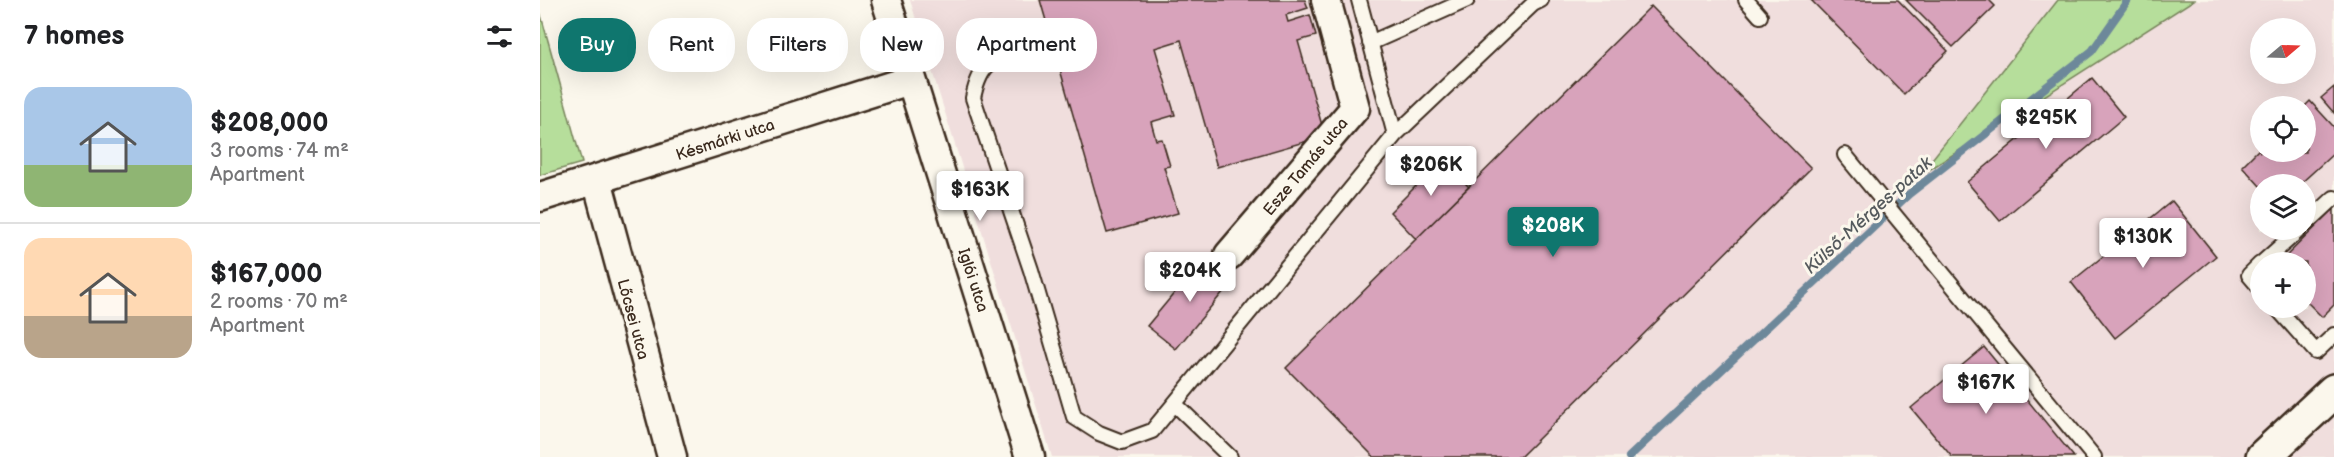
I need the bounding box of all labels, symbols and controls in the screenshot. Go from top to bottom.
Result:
chip: Buy [558,18,636,72]
chip: Rent [648,18,735,72]
chip: Filters [747,18,848,72]
chip: New [860,18,944,72]
chip: Apartment [956,18,1097,72]
north arrow [2250,18,2316,84]
map controls [2250,18,2316,318]
icon: filters [483,20,516,53]
text: 7 homes [24,21,124,52]
button: locate [2250,96,2316,162]
pin: $295K [2004,99,2088,150]
text: $295K [2015,106,2077,130]
text: $208,000 [210,108,328,139]
icon: home [72,111,144,183]
street label: Esze Tamás utca [1260,114,1353,220]
street label: Késmárki utca [674,116,777,165]
text: 3 rooms · 74 m² [210,139,349,163]
pin: $206K [1389,146,1473,197]
water label: Külső-Mérges-patak [1800,152,1938,278]
text: $206K [1400,153,1462,177]
text: Apartment [210,163,305,187]
pin: $163K [938,171,1022,222]
button: layers [2250,174,2316,240]
text: $163K [951,178,1010,202]
pin: $208K [1511,207,1595,258]
text: $208K [1522,214,1584,238]
pin: $130K [2101,218,2185,269]
text: $130K [2113,225,2173,249]
street label: Iglói utca [953,246,992,315]
pin: $204K [1148,252,1232,303]
button: + [2250,252,2316,318]
text: $167,000 [210,259,323,290]
text: $204K [1159,259,1221,283]
icon: home [72,262,144,334]
street label: Lőcsei utca [613,277,652,362]
text: 2 rooms · 70 m² [210,290,348,314]
text: Apartment [210,314,305,338]
pin: $167K [1944,364,2028,415]
text: $167K [1957,371,2015,395]

